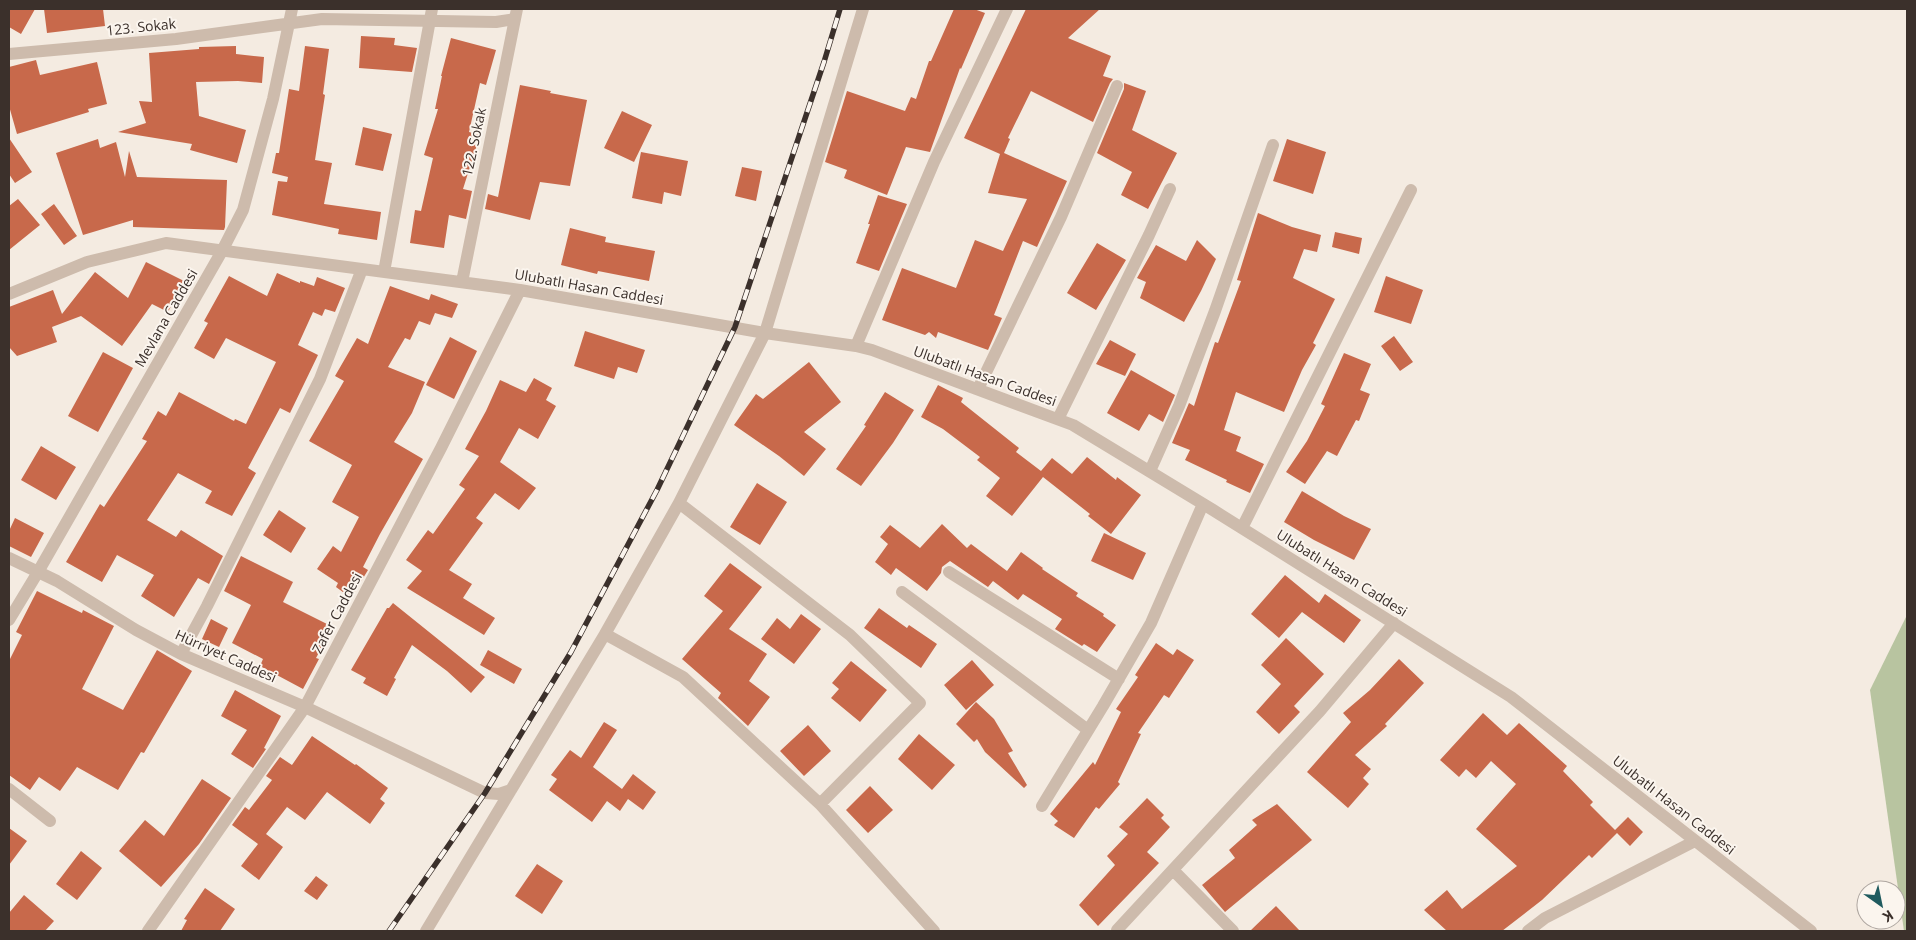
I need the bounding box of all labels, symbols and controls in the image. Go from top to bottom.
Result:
street label: 123. Sokak [105,13,177,40]
street label: 122. Sokak [457,105,490,178]
street label: Ulubatlı Hasan Caddesi [513,264,665,309]
street label: Mevlana Caddesi [130,265,201,370]
street label: Ulubatlı Hasan Caddesi [911,341,1059,410]
street label: Ulubatlı Hasan Caddesi [1273,525,1411,621]
street label: Zafer Caddesi [307,569,366,657]
street label: Hürriyet Caddesi [172,625,280,686]
street label: Ulubatlı Hasan Caddesi [1609,751,1740,859]
north arrow [1856,880,1906,930]
text: K [1879,906,1897,927]

